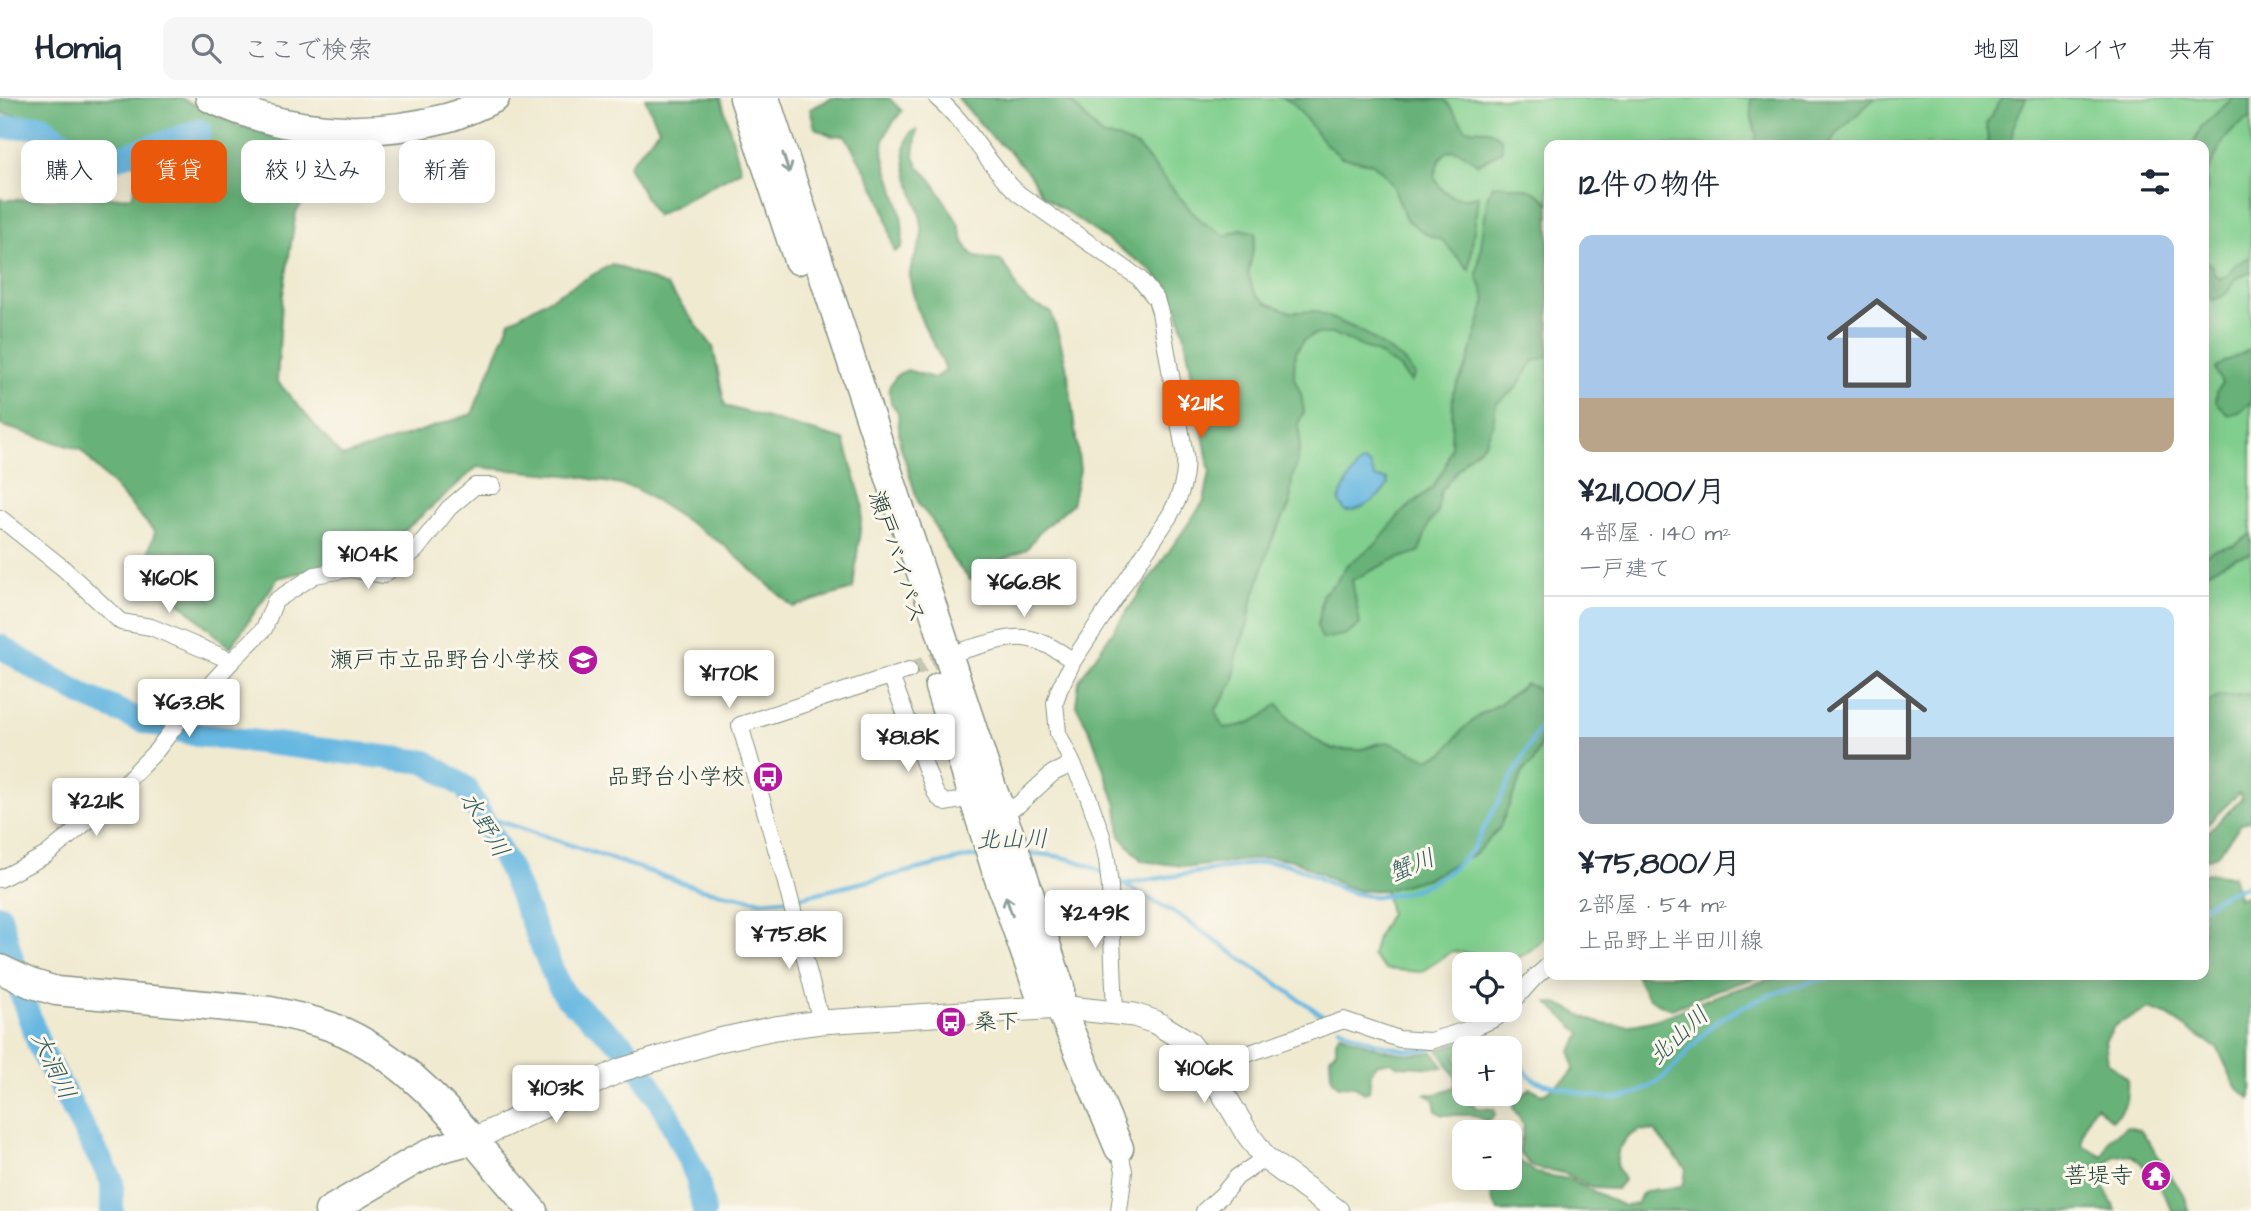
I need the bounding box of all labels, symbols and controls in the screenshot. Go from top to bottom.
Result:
search box [163,17,653,80]
text: Homiq [35,25,121,71]
icon: search [187,29,225,67]
text: ここで検索 [243,32,373,68]
text: 地図 [1973,33,2021,67]
text: レイヤ [2059,33,2130,67]
text: 共有 [2168,33,2216,67]
chip: 購入 [21,140,117,203]
chip: 賃貸 [131,140,227,203]
chip: 絞り込み [241,140,385,203]
chip: 新着 [399,140,495,203]
one-way arrow [781,151,793,173]
icon: filters [2136,163,2174,201]
text: 12件の物件 [1579,164,1720,206]
icon: home [1814,280,1940,406]
pin: ¥211K [1152,380,1250,440]
text: ¥211K [1178,387,1224,419]
text: ¥211,000/月 [1579,471,1726,513]
street label: 瀬戸バイパス [861,487,933,627]
text: 4部屋 · 140 m² [1579,517,1731,549]
pin: ¥104K [319,532,417,591]
text: ¥104K [338,538,398,570]
text: 一戸建て [1579,553,1671,585]
pin: ¥160K [120,556,218,615]
pin: ¥66.8K [967,560,1081,619]
text: ¥160K [140,562,198,594]
text: ¥66.8K [987,566,1061,598]
school or university icon: 瀬戸市立品野台小学校 [566,643,600,677]
place label: 瀬戸市立品野台小学校 [330,644,560,676]
pin: ¥170K [680,650,778,710]
icon: home [1814,652,1940,778]
text: ¥170K [700,657,758,689]
pin: ¥63.8K [132,680,246,739]
text: ¥63.8K [154,686,224,718]
pin: ¥81.8K [851,714,965,774]
text: ¥81.8K [877,721,939,753]
bus stop icon: 品野台小学校 [751,760,785,794]
place label: 品野台小学校 [607,761,745,793]
pin: ¥221K [47,778,145,838]
text: ¥221K [68,785,124,817]
water label: 水野川 [451,785,517,865]
water label: 北山川 [976,822,1048,858]
water label: 蟹川 [1383,841,1441,891]
text: ¥75,800/月 [1579,843,1741,885]
text: 2部屋 · 54 m² [1579,889,1728,921]
pin: ¥249K [1046,890,1144,950]
one-way arrow [1002,895,1015,917]
text: ¥249K [1061,897,1129,929]
pin: ¥75.8K [732,912,846,971]
text: ¥75.8K [752,918,826,950]
text: 上品野上半田川線 [1579,925,1763,957]
map controls [1452,952,1522,1190]
button: locate [1452,952,1522,1022]
water label: 北山川 [1641,999,1717,1073]
bus stop icon: 桑下 [934,1005,968,1039]
place label: 桑下 [974,1006,1020,1038]
water label: 大洞川 [22,1026,84,1106]
button: + [1452,1036,1522,1106]
pin: ¥106K [1155,1046,1253,1105]
text: ¥106K [1175,1052,1233,1084]
pin: ¥103K [507,1066,605,1125]
text: ¥103K [528,1072,584,1104]
button: − [1452,1120,1522,1190]
temple icon: 菩堤寺 [2139,1159,2173,1193]
place label: 菩堤寺 [2064,1160,2133,1192]

